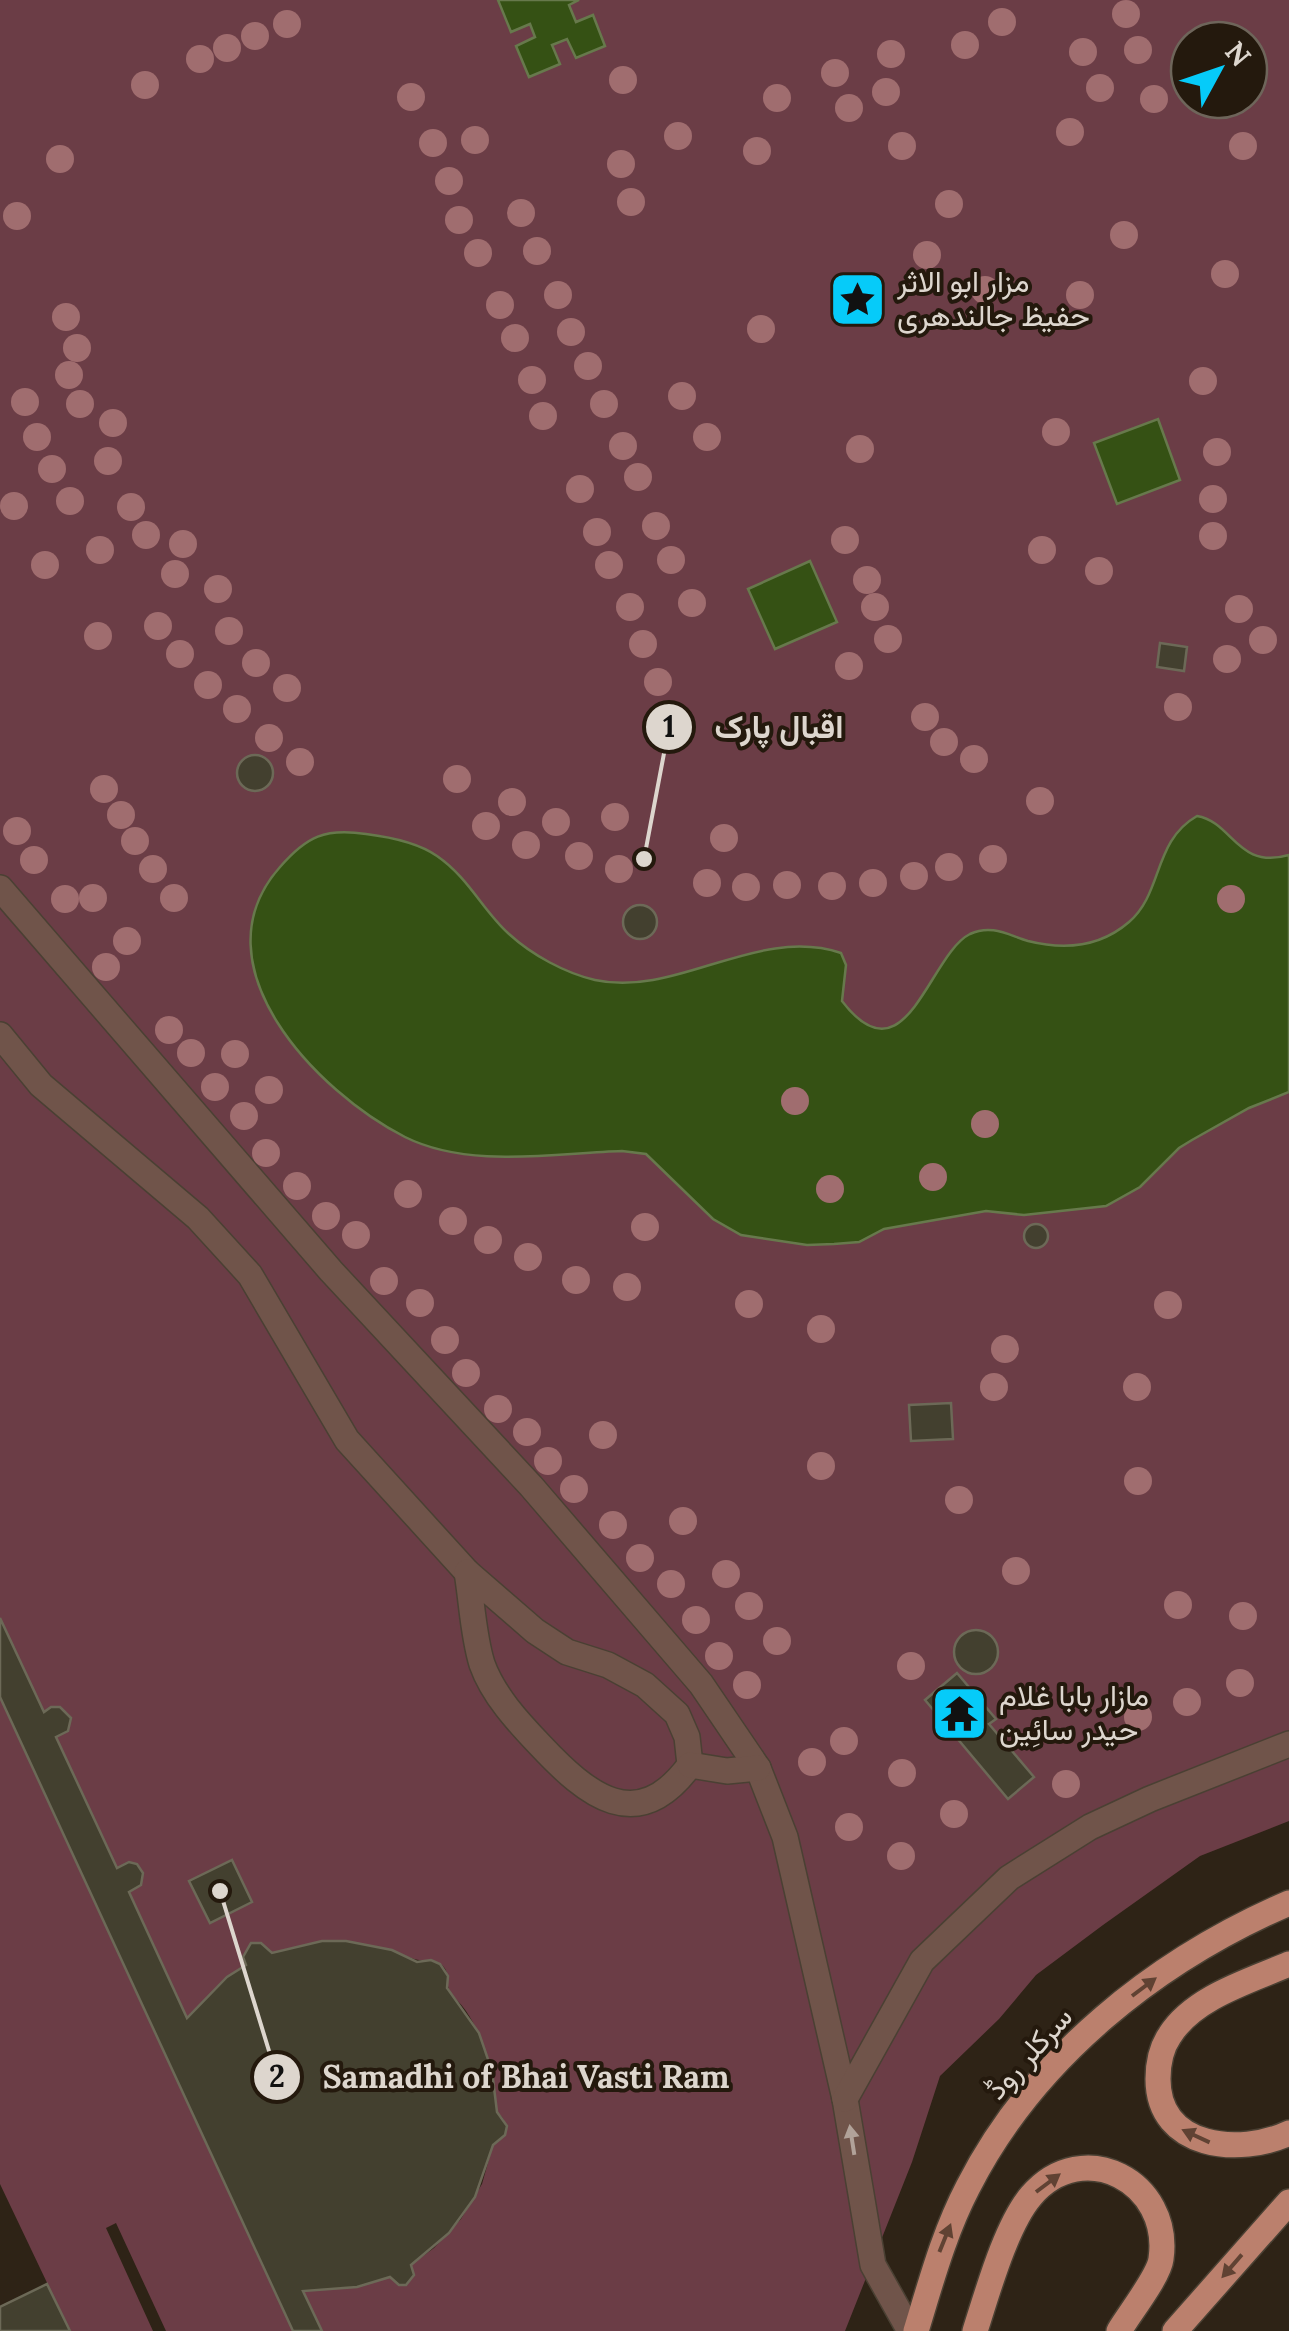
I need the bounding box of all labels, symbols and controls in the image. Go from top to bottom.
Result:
north arrow [1169,20,1269,120]
text: N [1217,34,1259,74]
place label: مزار ابو الاثر حفیظ جالندھری [896,262,1090,334]
place icon: مزار ابو الاثر حفیظ جالندھری [828,269,888,329]
callout: اقبال پارک [644,696,863,758]
text: اقبال پارک [714,706,844,749]
text: 1 [663,707,675,745]
place label: مازار بابا غلام حیدر سائِین [999,1676,1149,1748]
temple icon: مازار بابا غلام حیدر سائِین [930,1683,990,1743]
one-way arrow [1131,1977,1157,1998]
street label: سرکلر روڈ [977,1998,1080,2107]
callout: Samadhi of Bhai Vasti Ram [252,2046,749,2108]
text: Samadhi of Bhai Vasti Ram [322,2056,730,2097]
text: 2 [269,2057,285,2095]
one-way arrow [844,2124,859,2155]
one-way arrow [1181,2128,1211,2144]
one-way arrow [1034,2173,1060,2194]
one-way arrow [938,2223,954,2253]
one-way arrow [1221,2254,1243,2279]

